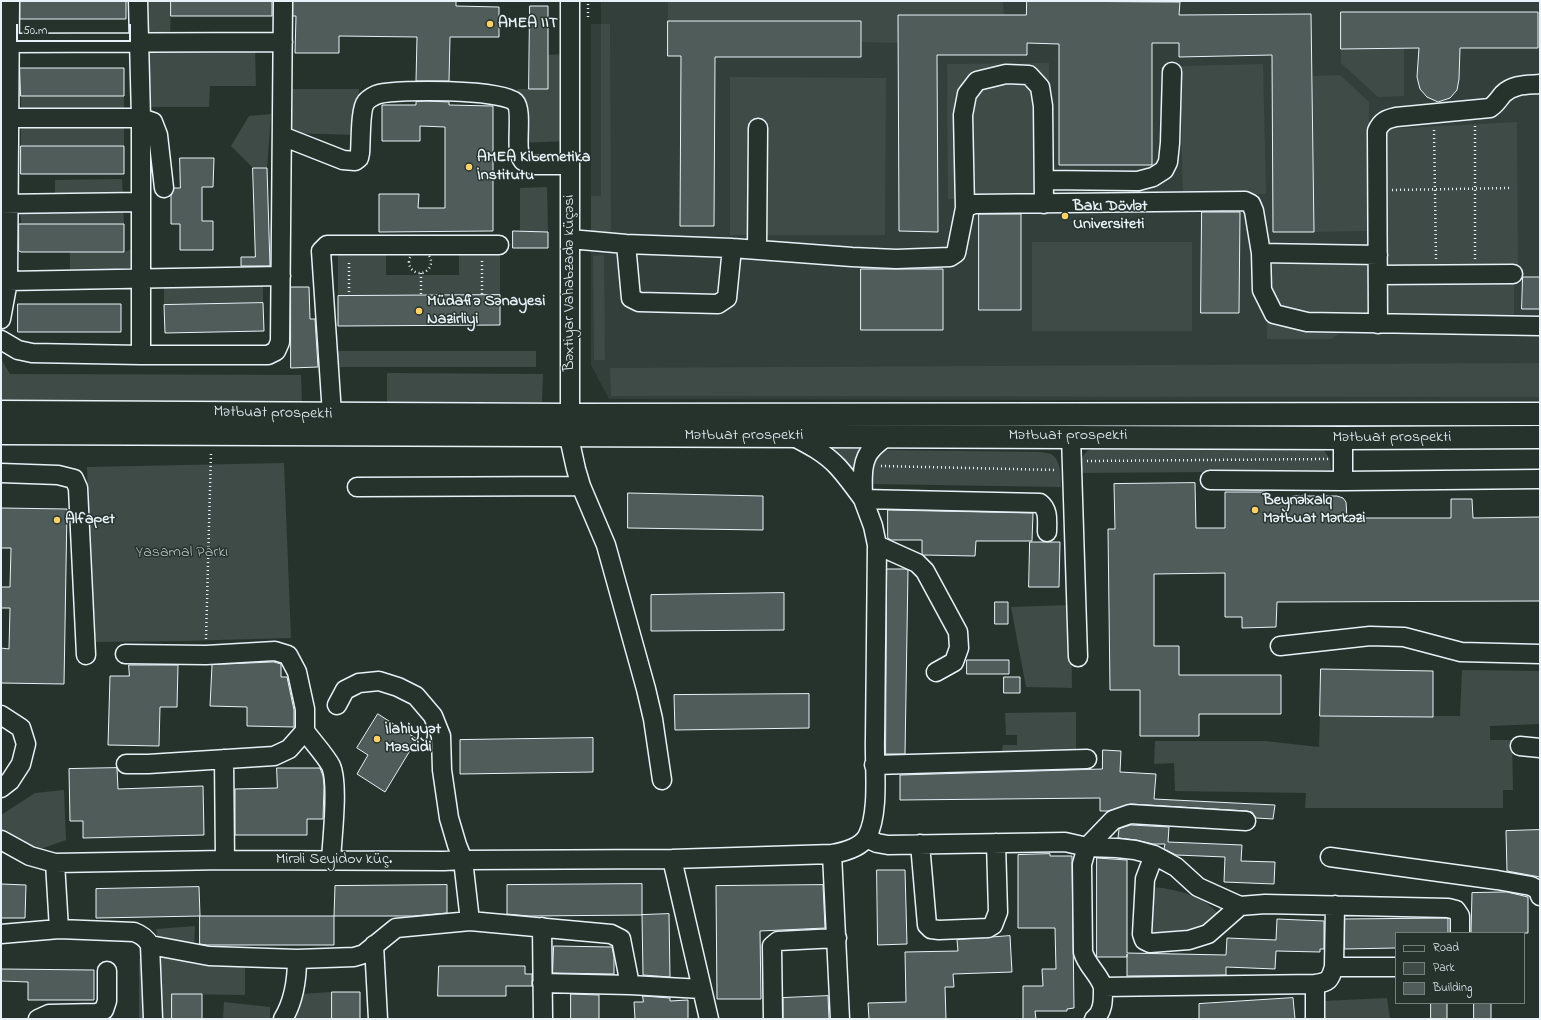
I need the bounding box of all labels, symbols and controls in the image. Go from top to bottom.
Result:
place label: AMEA IIT [498,14,558,34]
scale bar [18,16,133,42]
marker: AMEA IIT [485,19,495,29]
text: 50 m [23,22,47,40]
place label: AMEA Kibernetika İnstitutu [477,148,590,186]
marker: AMEA Kibernetika İnstitutu [464,162,474,172]
street label: Bəxtiyar Vahabzadə küçəsi [560,195,580,371]
place label: Bakı Dövlət Universiteti [1073,197,1147,235]
marker: Bakı Dövlət Universiteti [1060,211,1070,221]
place label: Müdafiə Sənayesi Nazirliyi [427,292,545,330]
marker: Müdafiə Sənayesi Nazirliyi [414,306,424,316]
street label: Mətbuat prospekti [213,403,333,425]
street label: Mətbuat prospekti [685,426,803,446]
street label: Mətbuat prospekti [1009,426,1127,446]
street label: Mətbuat prospekti [1333,428,1451,448]
place label: Beynəlxalq Mətbuat Mərkəzi [1263,491,1365,529]
marker: Beynəlxalq Mətbuat Mərkəzi [1250,505,1260,515]
place label: Alfapet [65,510,115,530]
marker: Alfapet [52,515,62,525]
park label: Yasamal Parkı [136,543,228,563]
place label: İlahiyyət Məscidi [385,720,441,758]
marker: İlahiyyət Məscidi [372,734,382,744]
street label: Mirəli Seyidov küç. [276,850,392,870]
legend [1395,932,1525,1004]
text: Road [1433,939,1459,957]
text: Park [1433,959,1455,977]
text: Building [1433,979,1472,997]

